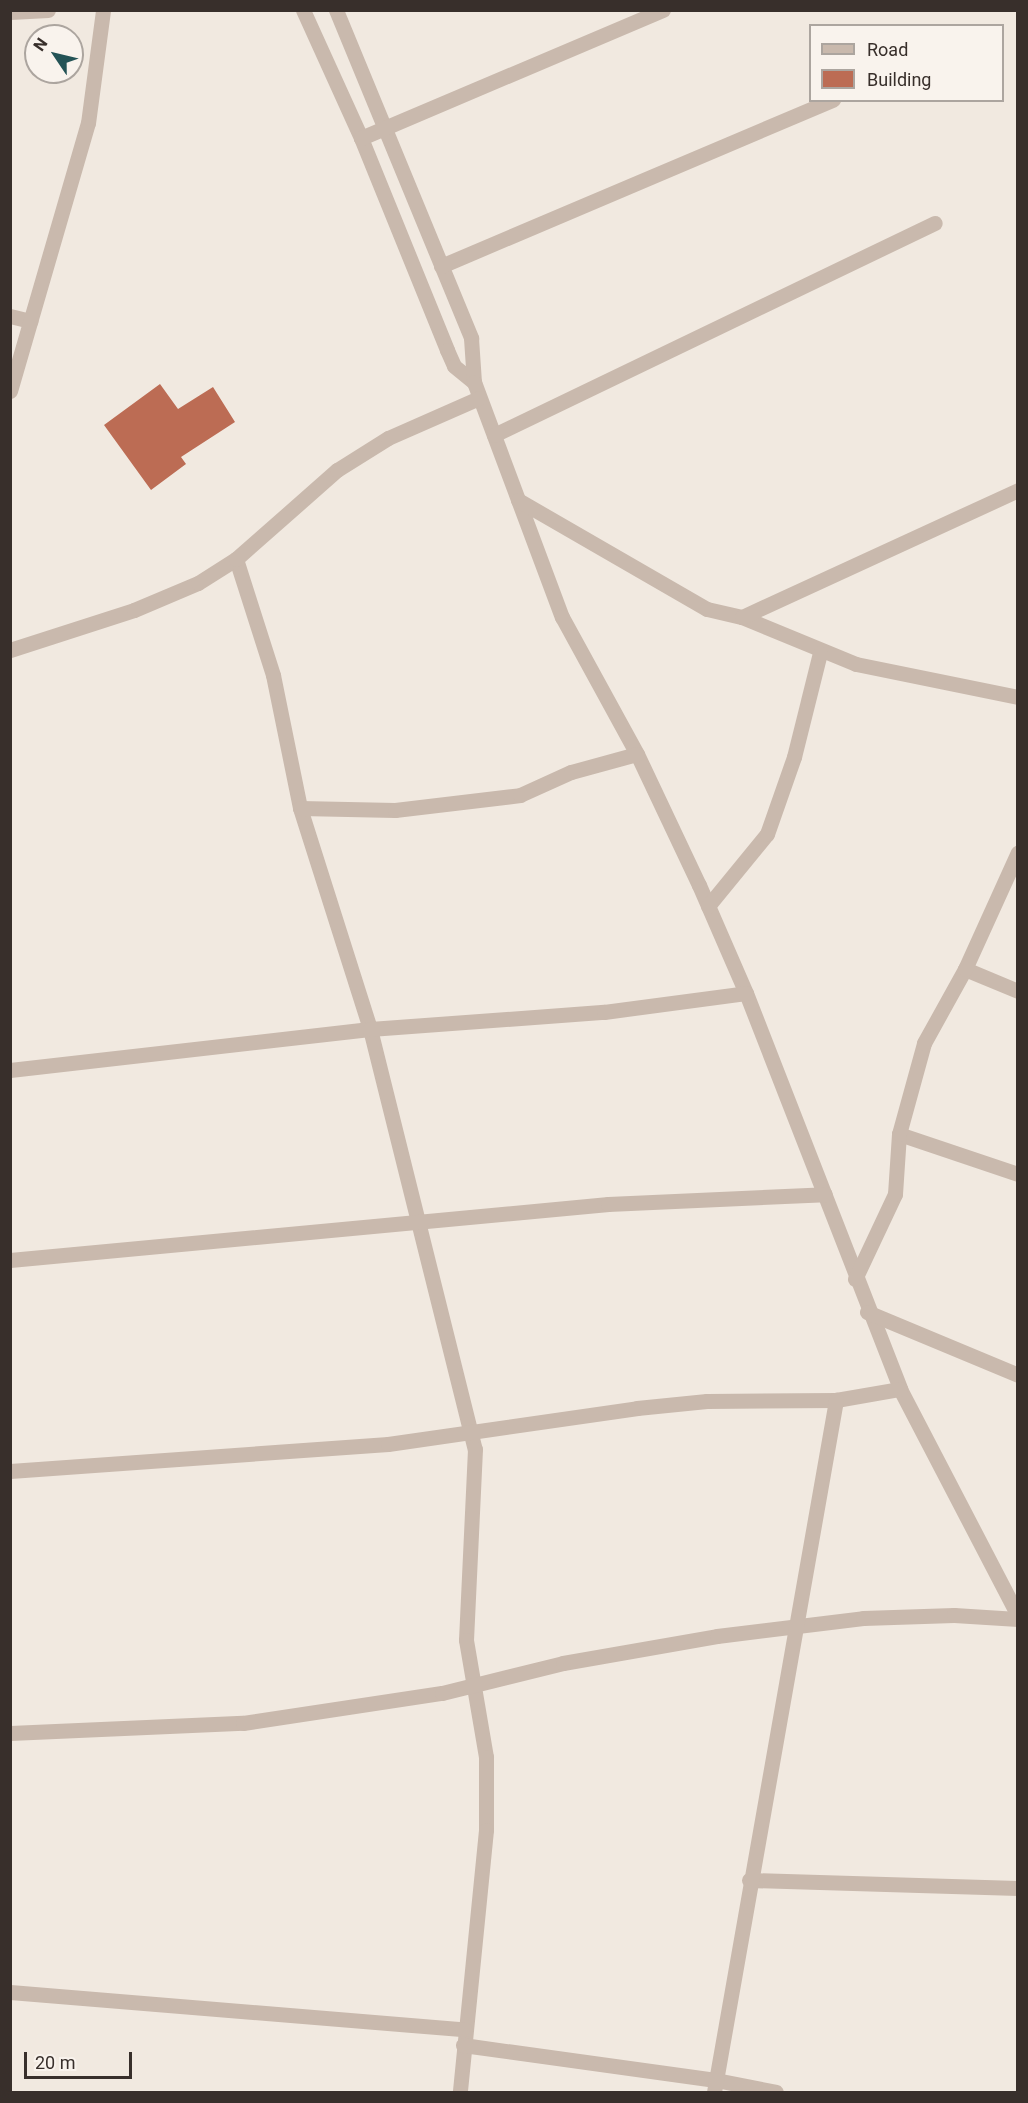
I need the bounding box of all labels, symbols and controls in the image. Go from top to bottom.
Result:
north arrow [24,24,84,84]
legend [809,24,1004,102]
text: N [29,34,52,55]
text: Road [867,39,908,60]
text: Building [867,69,931,90]
scale bar [27,2040,135,2078]
text: 20 m [35,2052,75,2073]

